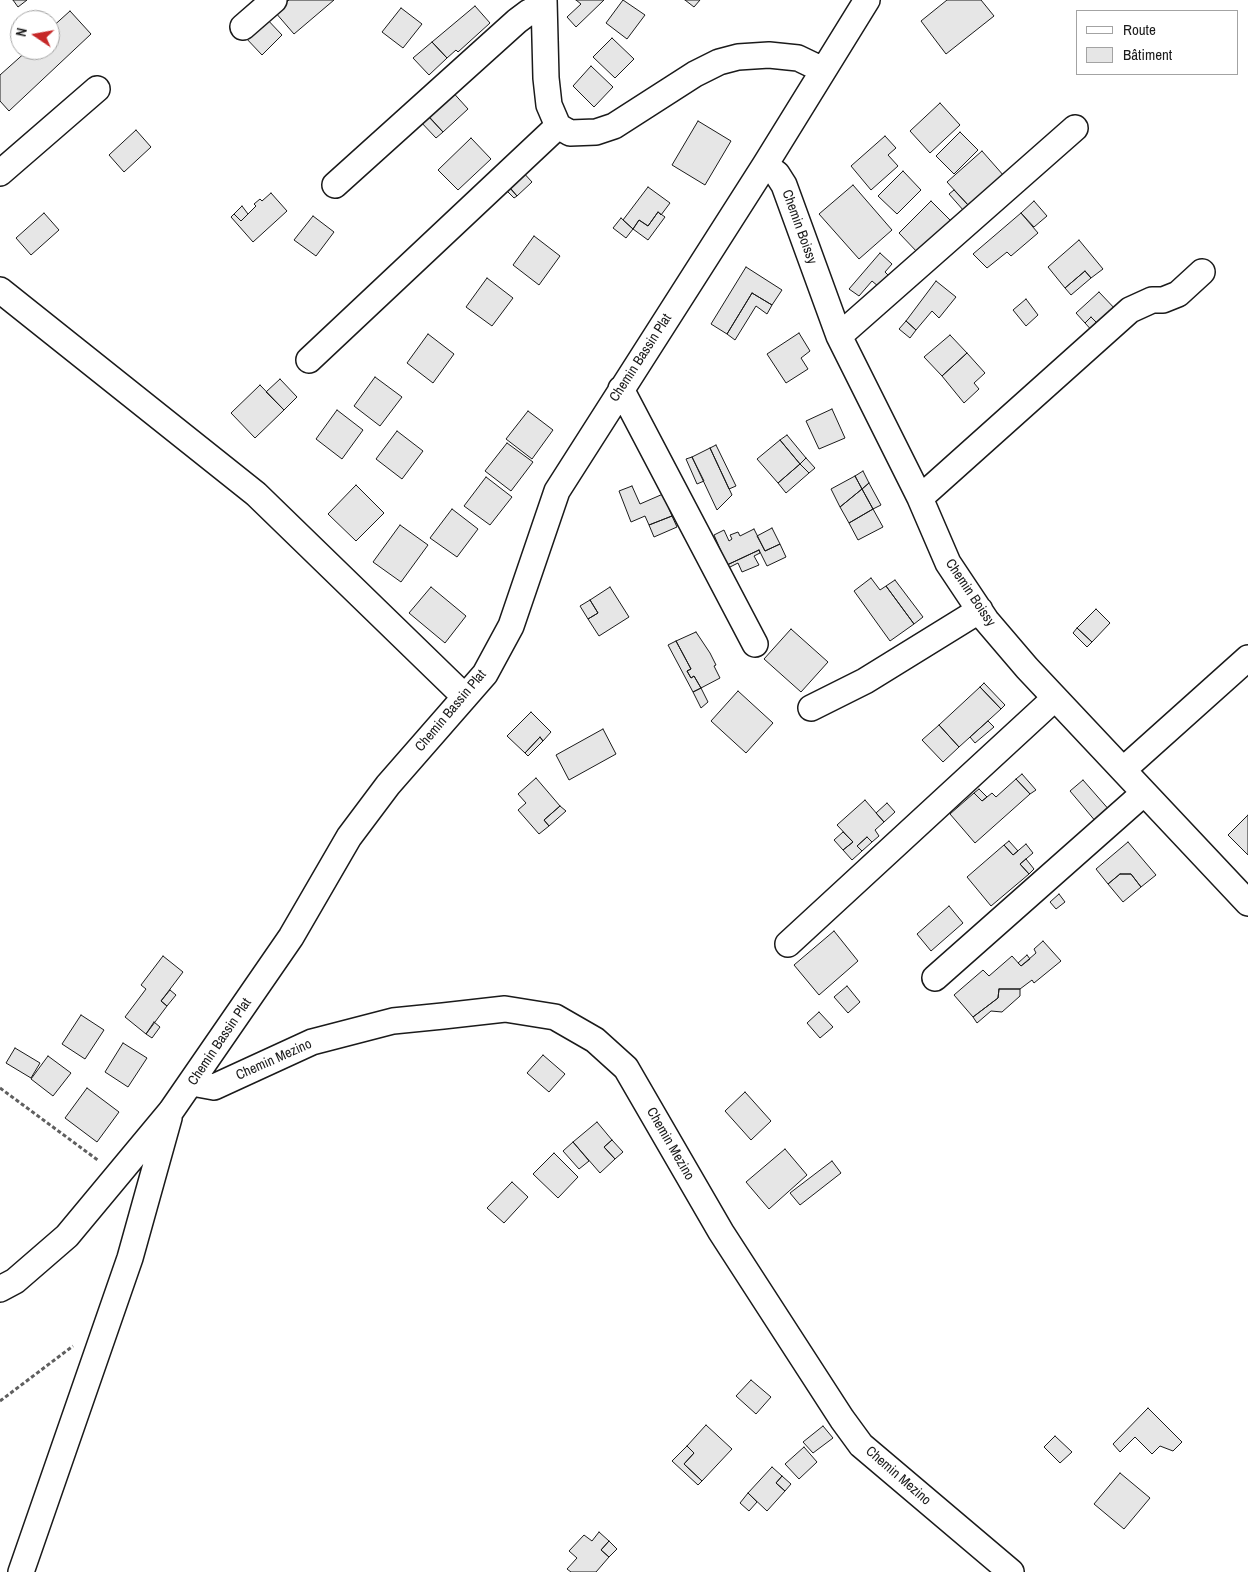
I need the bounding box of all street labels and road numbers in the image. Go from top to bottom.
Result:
street label: Chemin Boissy [778,188,820,266]
street label: Chemin Bassin Plat [606,311,676,405]
street label: Chemin Boissy [941,556,999,630]
street label: Chemin Bassin Plat [412,667,490,755]
street label: Chemin Bassin Plat [185,995,255,1089]
street label: Chemin Mezino [234,1036,314,1084]
street label: Chemin Mezino [642,1105,698,1183]
street label: Chemin Mezino [862,1443,934,1509]

